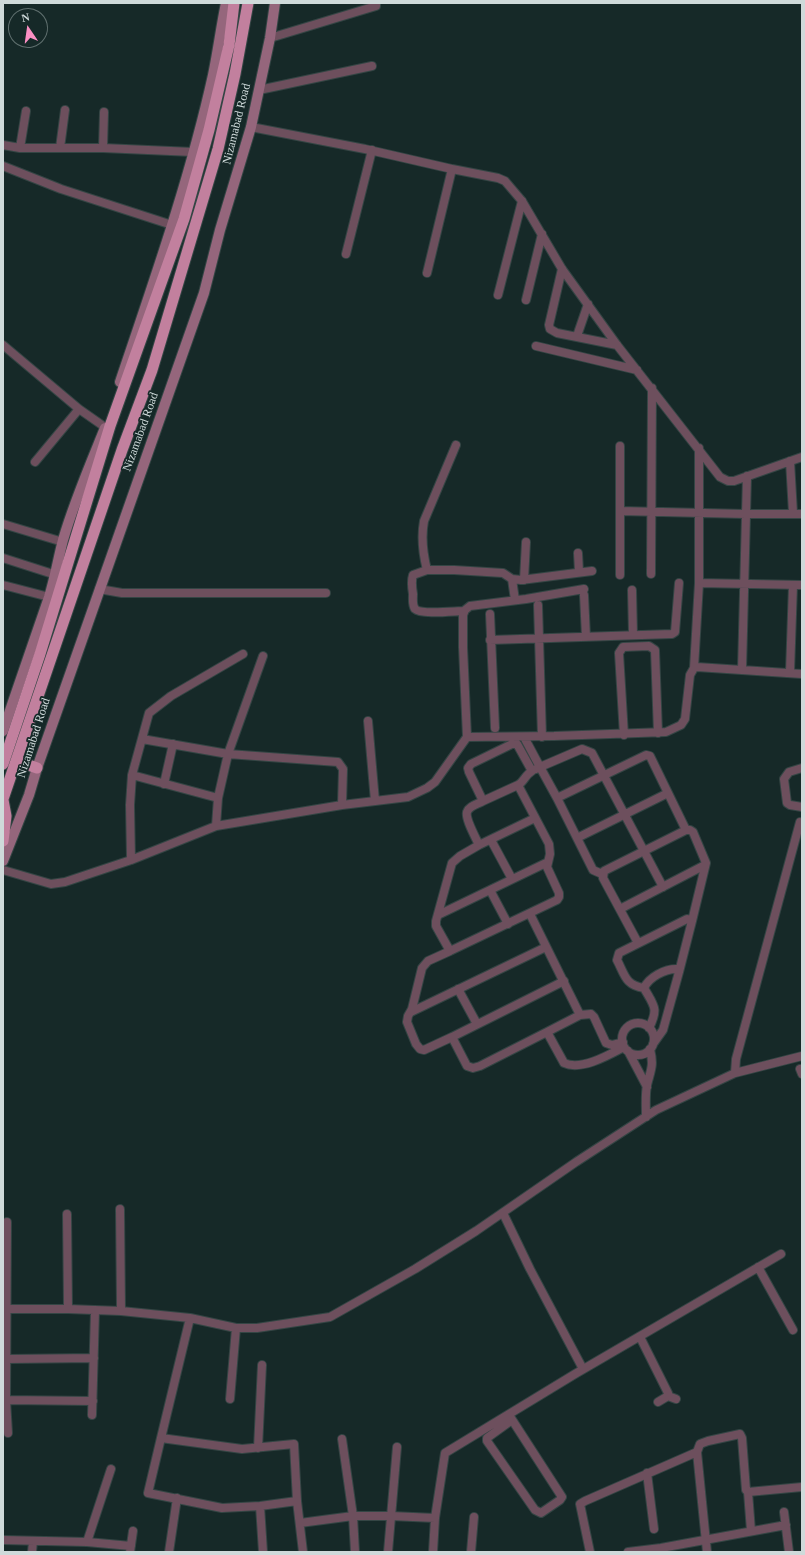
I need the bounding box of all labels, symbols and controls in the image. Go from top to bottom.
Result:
north arrow [8,8,48,48]
text: N [20,11,31,24]
street label: Nizamabad Road [220,82,254,166]
street label: Nizamabad Road [120,391,162,473]
street label: Nizamabad Road [14,696,54,780]

